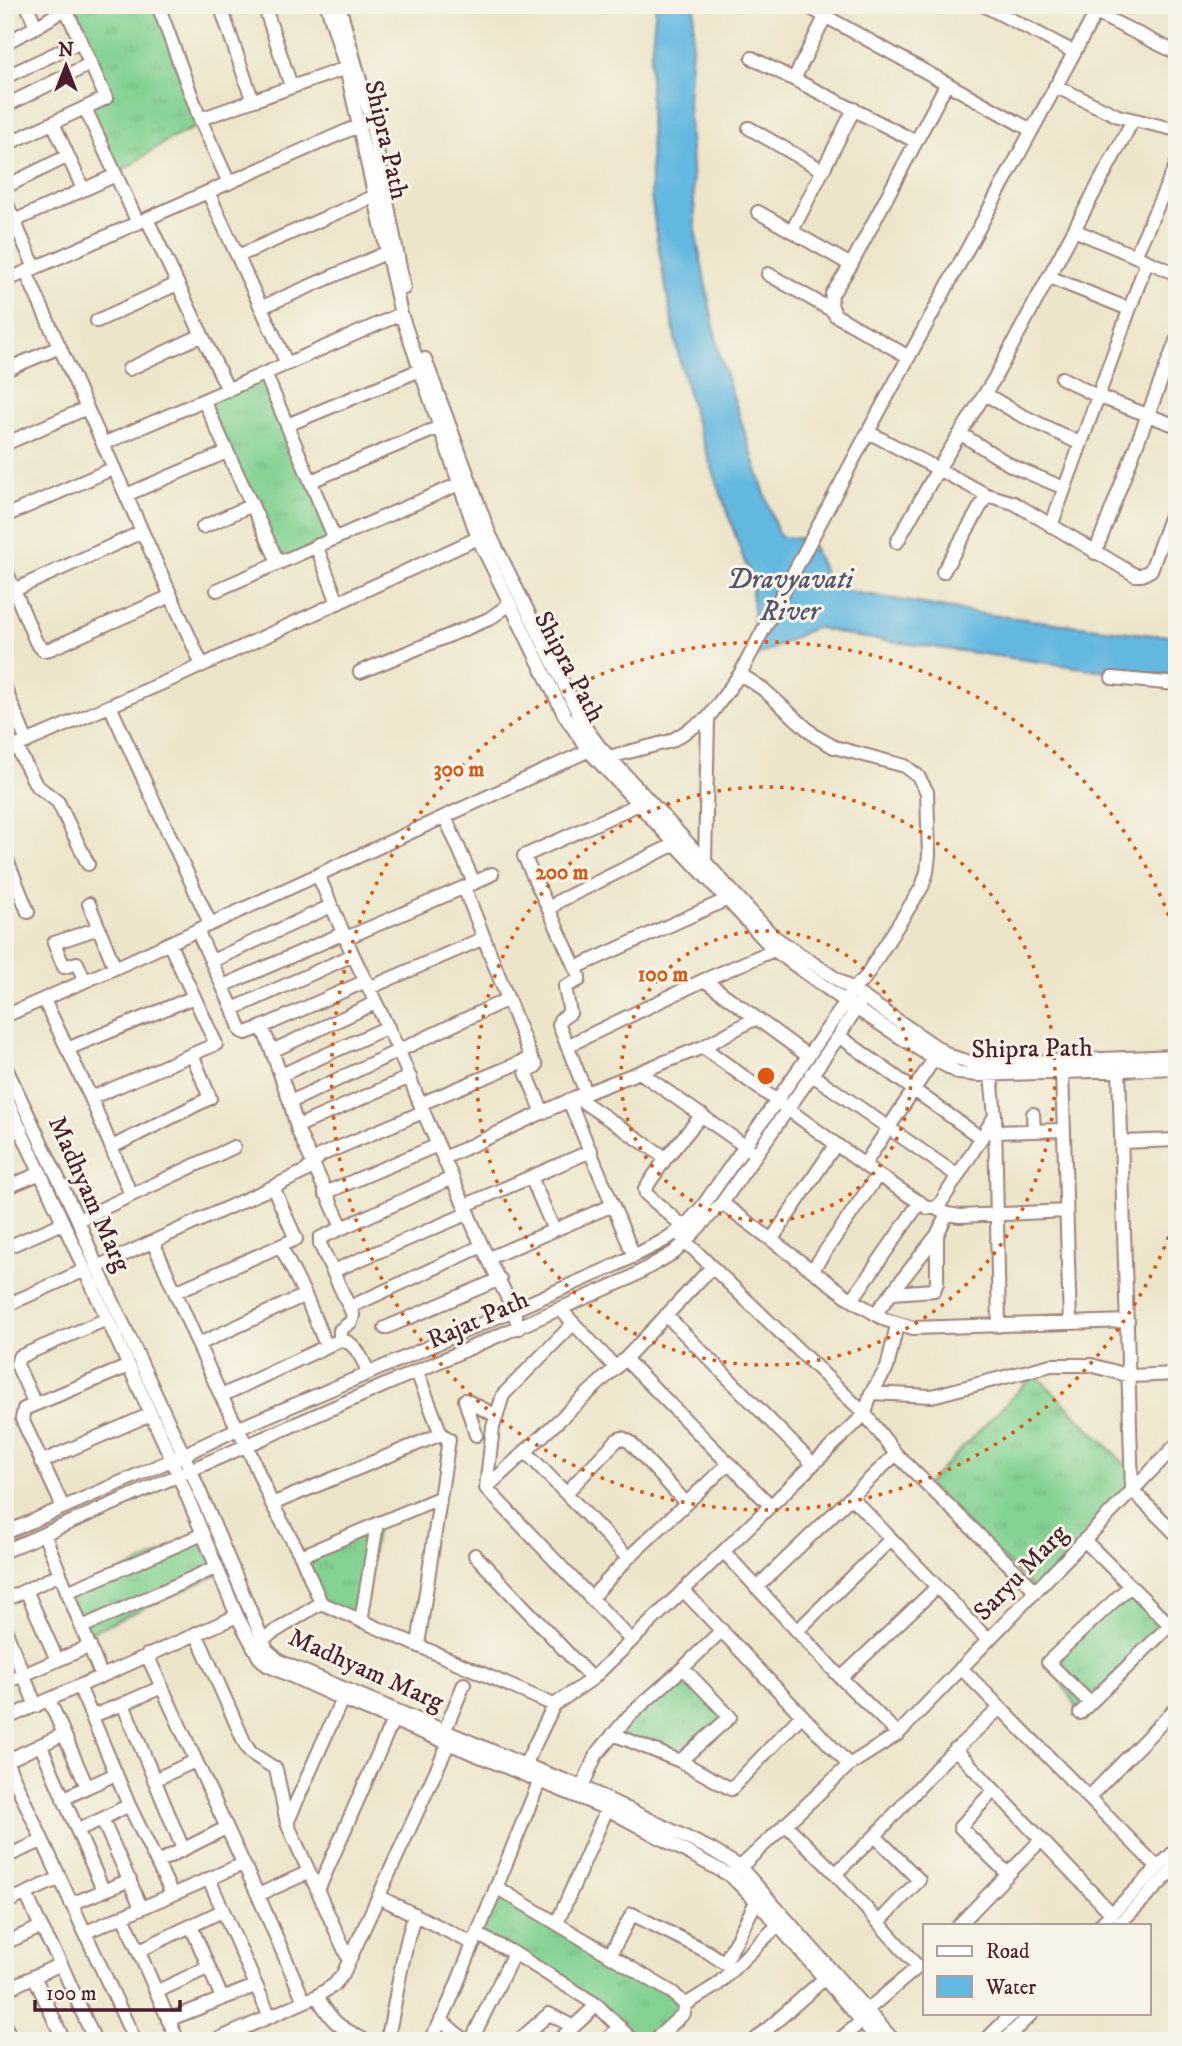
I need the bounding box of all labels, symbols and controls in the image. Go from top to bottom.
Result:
north arrow [32,32,102,102]
text: N [58,39,74,62]
street label: Shipra Path [356,77,416,203]
water label: Dravyavati River [727,562,855,629]
street label: Shipra Path [526,606,612,729]
text: 300 m [434,757,485,783]
text: 200 m [535,860,589,886]
text: 100 m [638,962,688,988]
street label: Shipra Path [971,1031,1093,1067]
centre of rings [754,1064,778,1088]
street label: Madhyam Marg [40,1111,138,1277]
street label: Rajat Path [422,1283,534,1357]
street label: Saryu Marg [967,1517,1075,1628]
street label: Madhyam Marg [283,1621,449,1719]
legend [923,1924,1150,2014]
text: Road [986,1939,1030,1965]
scale bar [35,1969,180,2013]
text: Water [985,1975,1036,2001]
text: 100 m [46,1981,97,2007]

